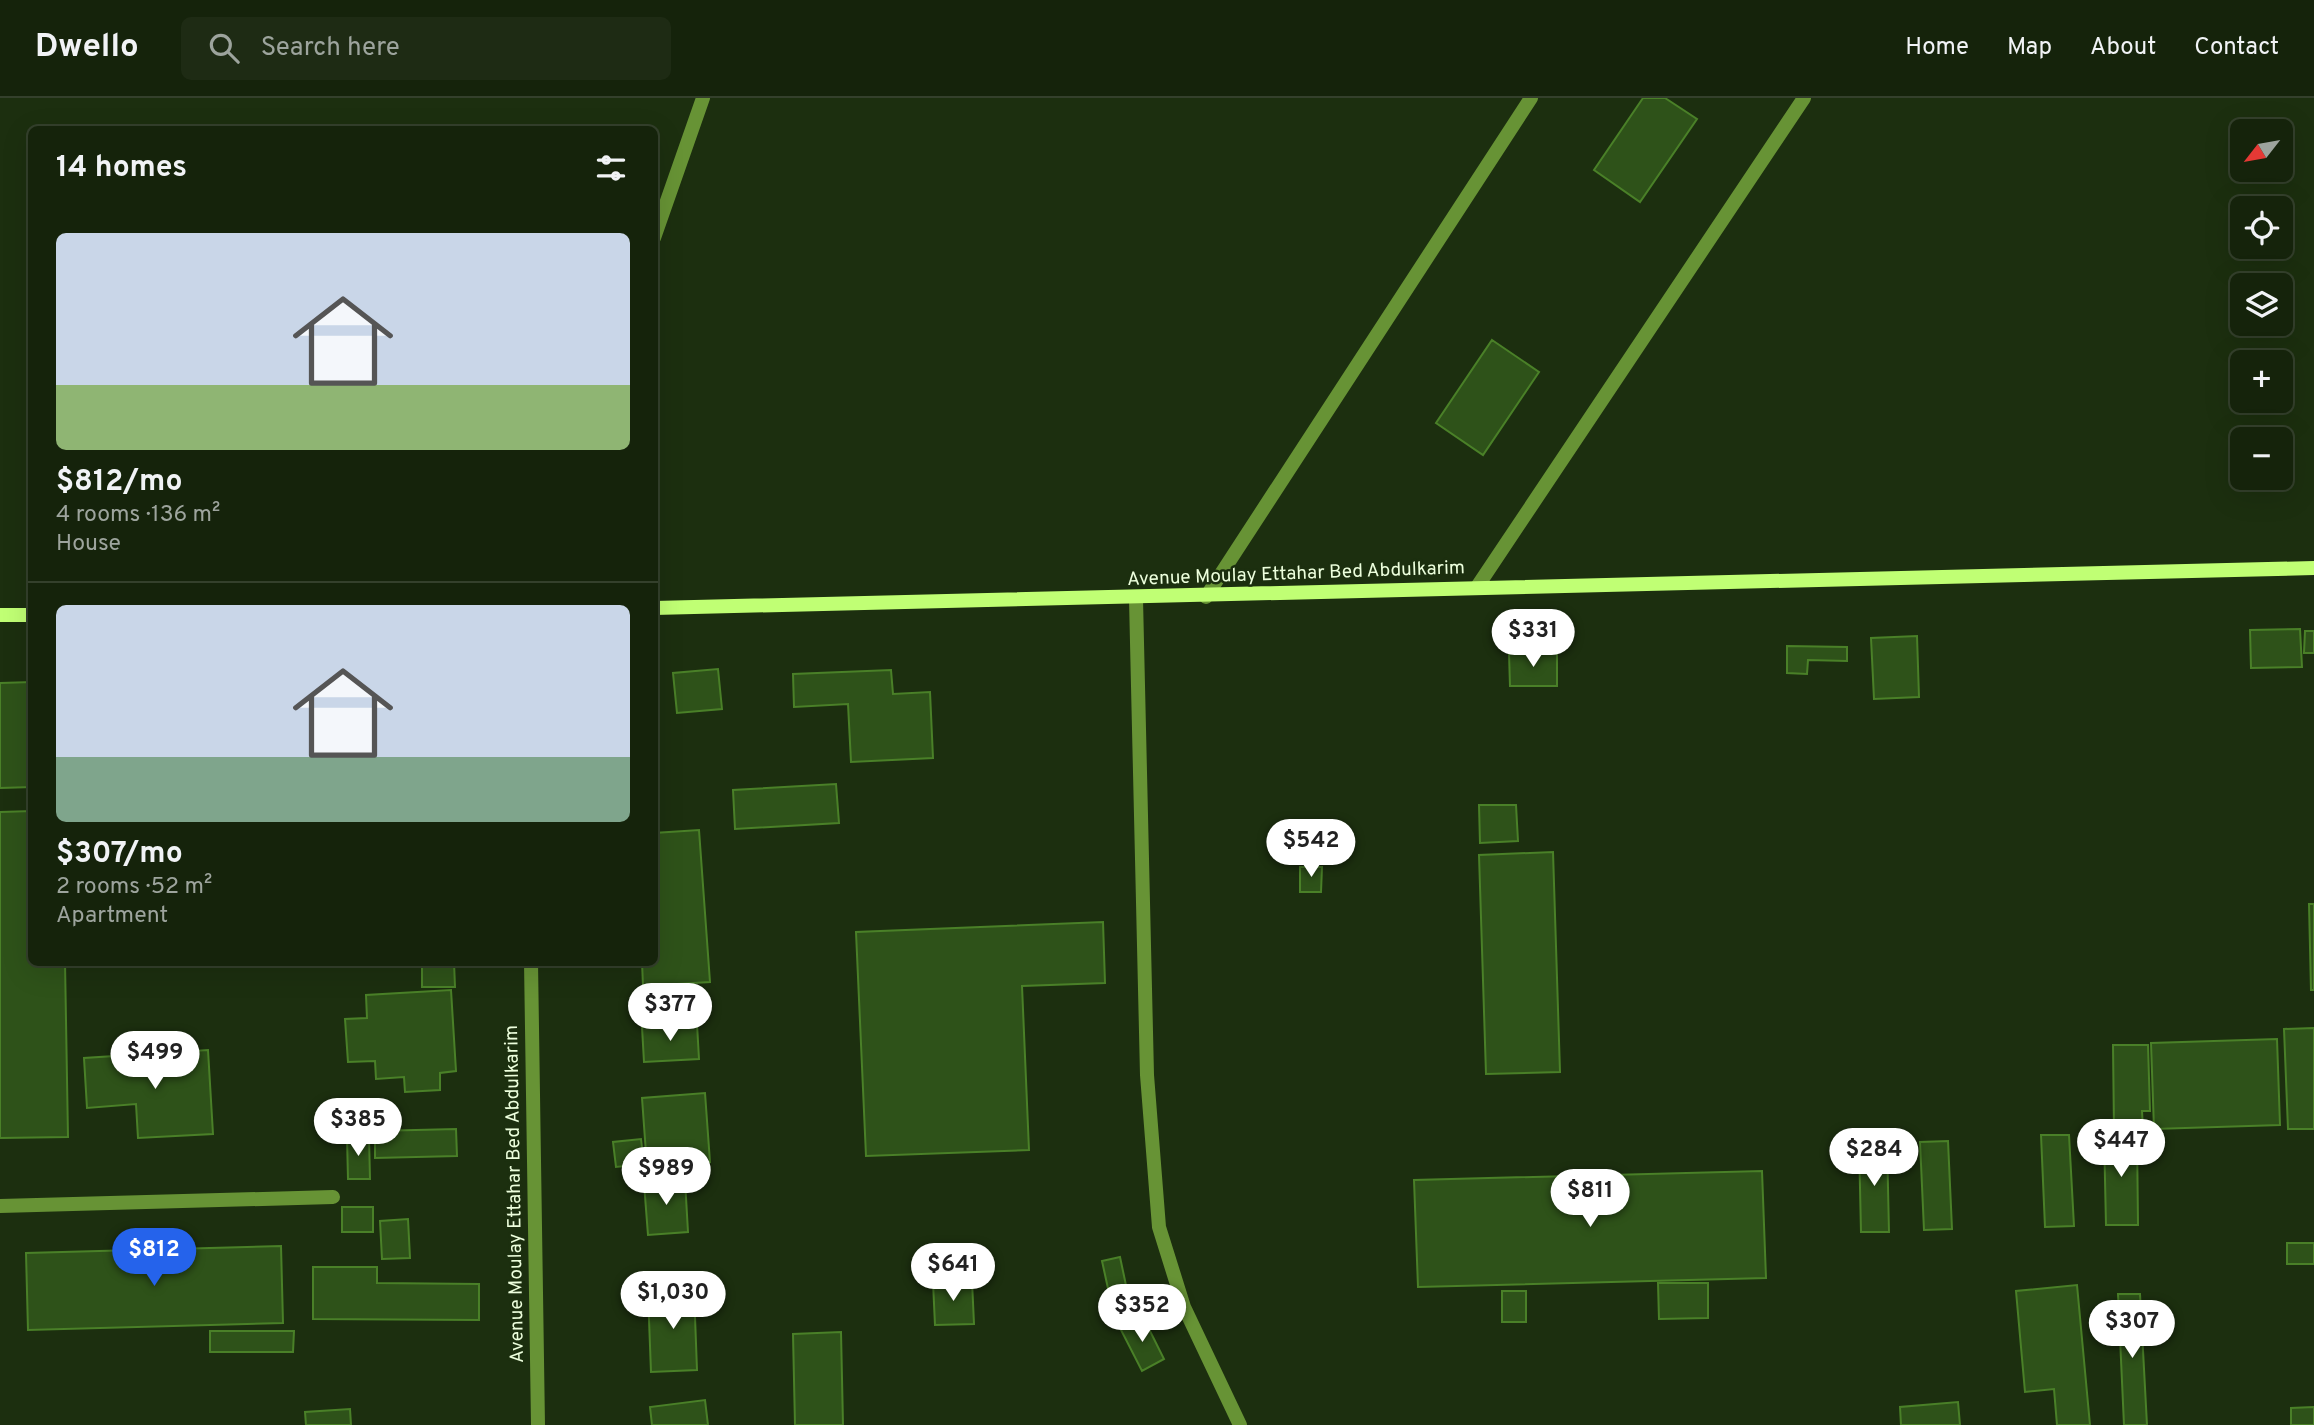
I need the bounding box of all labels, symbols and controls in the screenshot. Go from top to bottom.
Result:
search box [181,17,671,80]
text: Dwello [35,27,139,69]
icon: search [205,29,243,67]
text: Search here [261,32,400,65]
text: Home [1905,33,1969,63]
text: Map [2007,33,2052,63]
text: About [2090,33,2156,63]
text: Contact [2194,33,2279,63]
north arrow [2230,119,2292,182]
map controls [2230,119,2293,490]
icon: filters [592,149,630,187]
text: 14 homes [56,150,187,187]
button: locate [2230,196,2293,259]
button: layers [2230,273,2293,336]
icon: home [280,278,406,404]
button: + [2230,350,2293,413]
button: − [2230,427,2293,490]
text: $812/mo [56,464,182,501]
text: 4 rooms · 136 m² [56,501,220,530]
text: House [56,530,121,559]
street label: Avenue Moulay Ettahar Bed Abdulkarim [1127,556,1465,592]
pin: $331 [1492,610,1574,669]
text: $331 [1508,617,1558,646]
icon: home [280,650,406,776]
pin: $542 [1270,820,1352,879]
text: $542 [1282,827,1340,856]
text: $307/mo [56,836,183,873]
text: 2 rooms · 52 m² [56,873,212,902]
text: Apartment [56,902,168,931]
pin: $377 [629,984,711,1043]
text: $377 [644,991,696,1020]
street label: Avenue Moulay Ettahar Bed Abdulkarim [500,1025,530,1363]
pin: $499 [114,1032,196,1091]
text: $499 [127,1039,183,1068]
pin: $385 [317,1098,399,1158]
text: $385 [330,1106,386,1135]
pin: $447 [2080,1119,2162,1179]
text: $447 [2093,1127,2149,1156]
pin: $284 [1833,1128,1915,1188]
text: $284 [1845,1136,1903,1165]
pin: $989 [625,1148,707,1207]
text: $989 [638,1155,694,1184]
pin: $811 [1549,1170,1631,1229]
text: $811 [1567,1177,1613,1206]
pin: $812 [113,1228,195,1288]
text: $812 [128,1236,180,1265]
pin: $641 [912,1244,994,1303]
text: $641 [927,1251,979,1280]
pin: $1,030 [616,1272,730,1331]
text: $1,030 [637,1279,709,1308]
pin: $352 [1101,1284,1183,1344]
text: $352 [1114,1292,1170,1321]
pin: $307 [2091,1300,2173,1360]
text: $307 [2105,1308,2159,1337]

